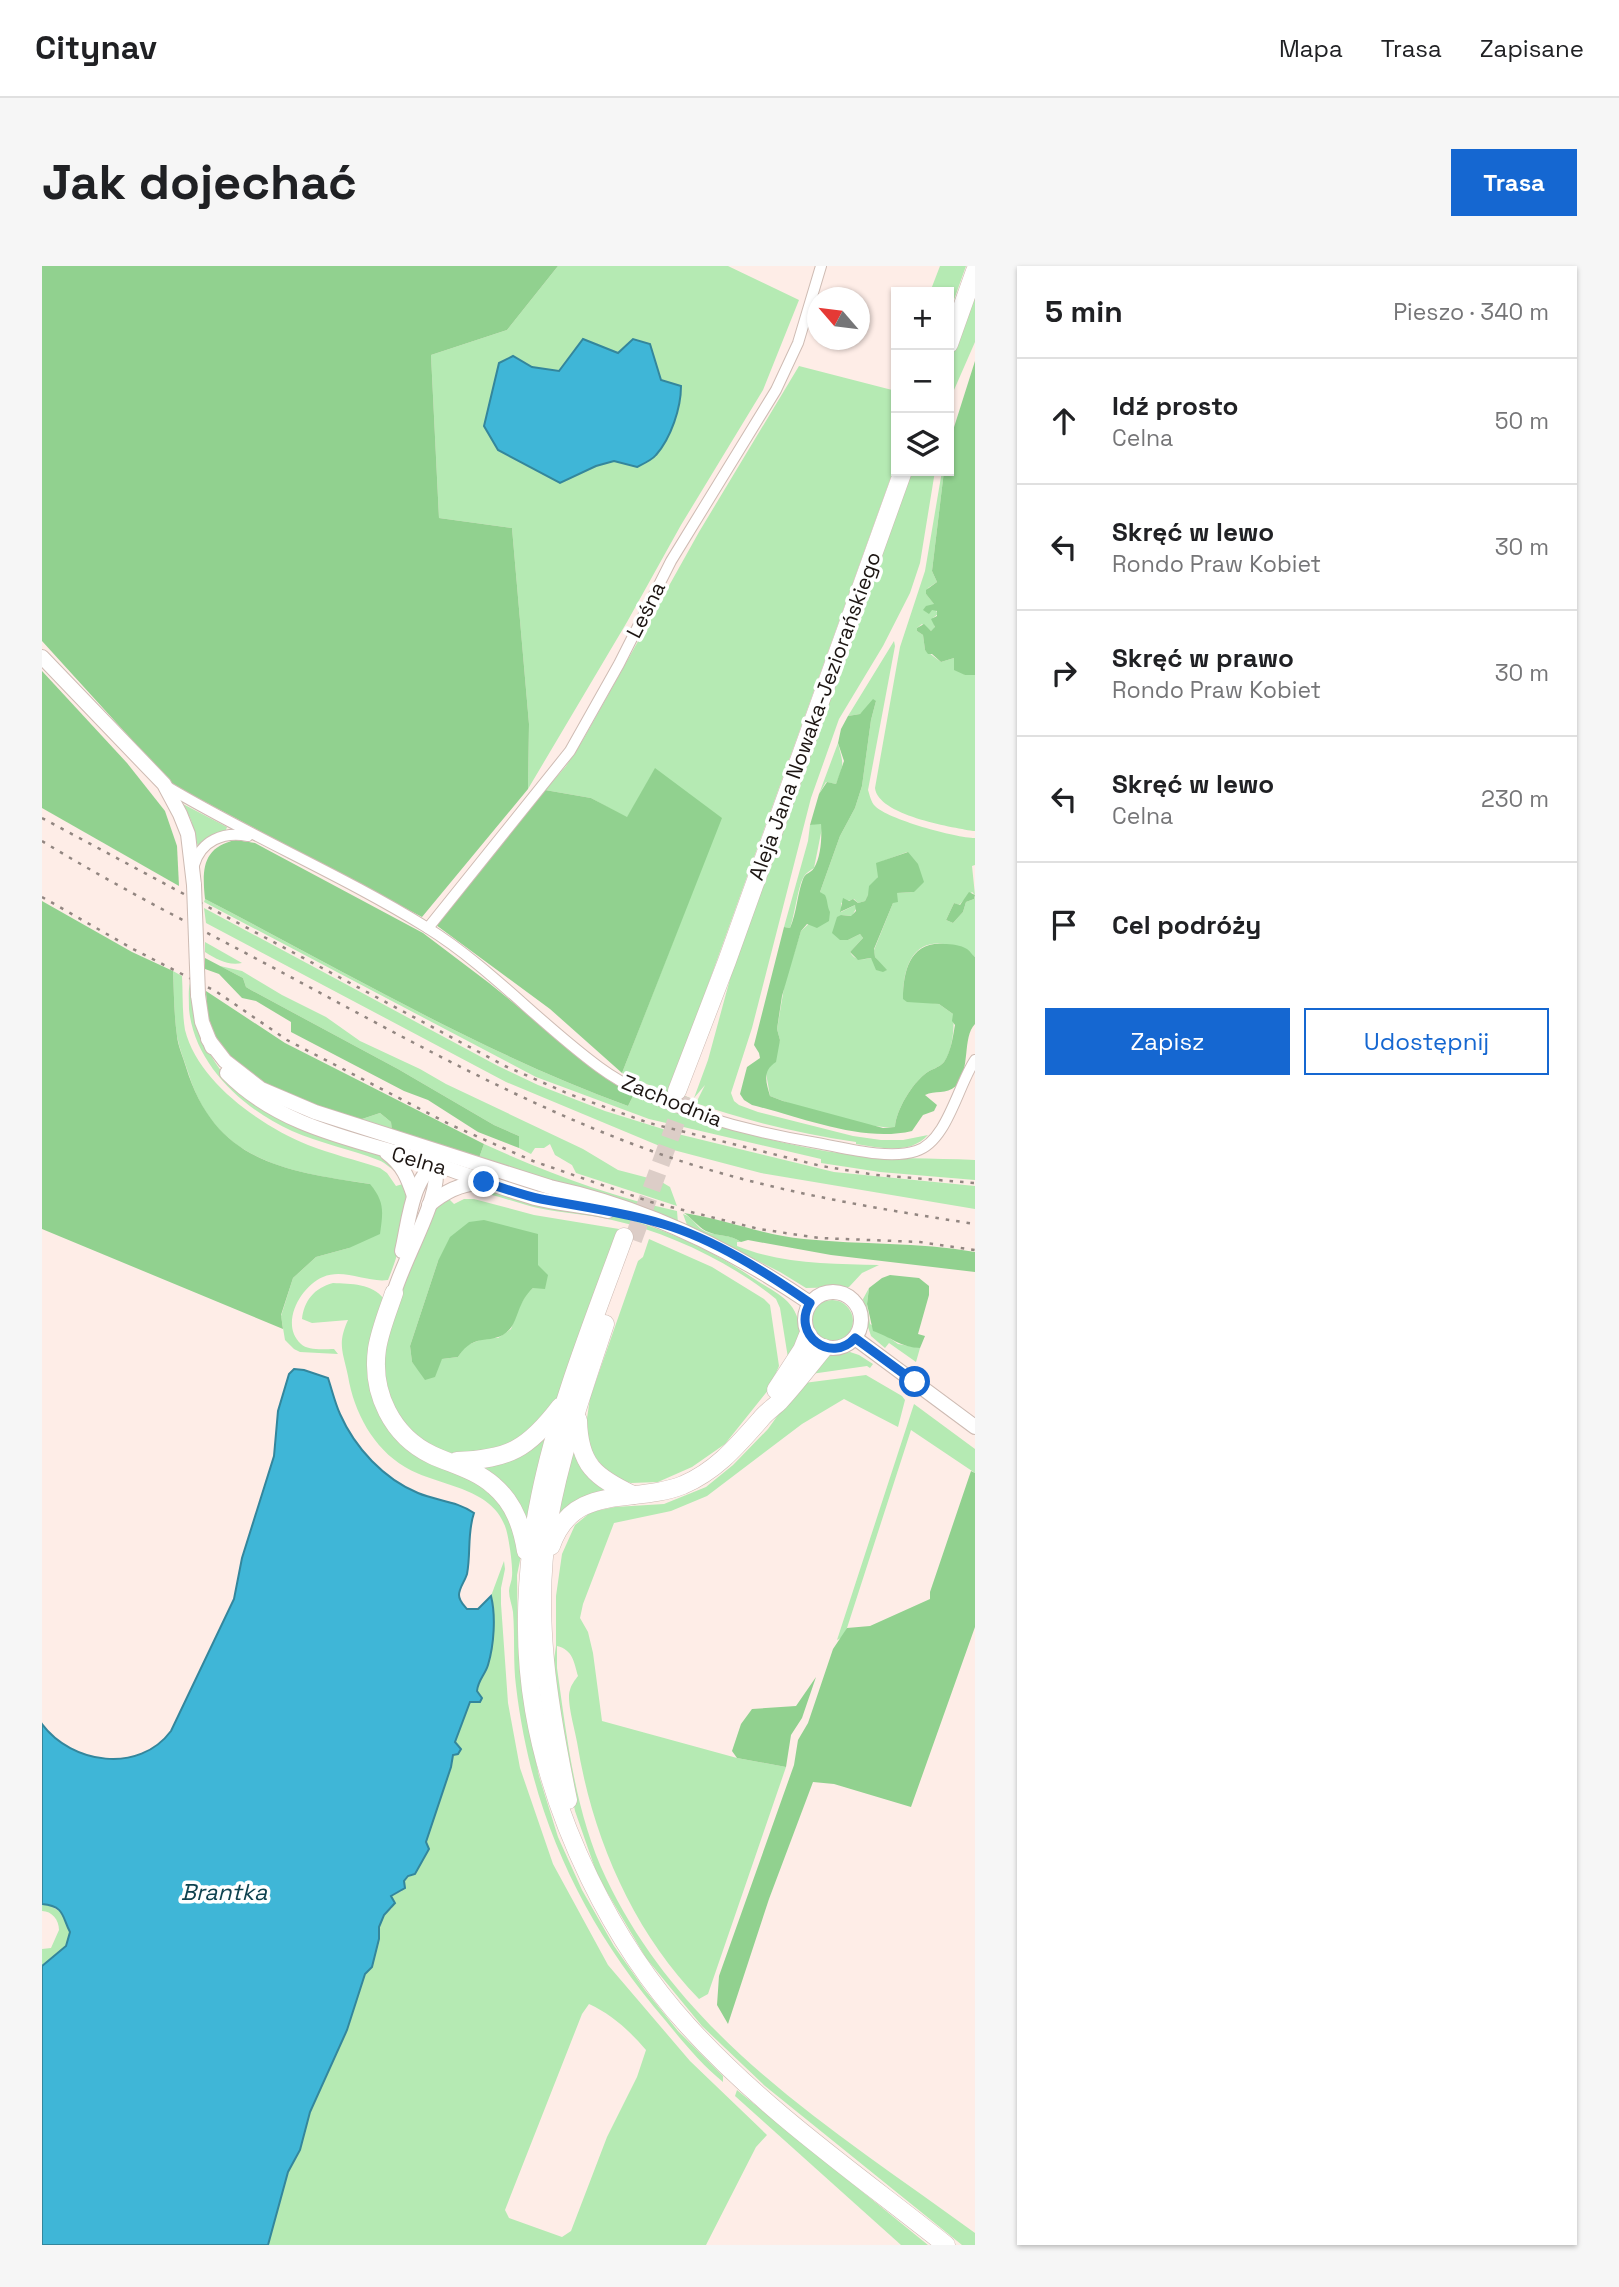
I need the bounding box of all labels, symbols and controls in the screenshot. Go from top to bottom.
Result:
text: Citynav [35,27,157,69]
text: Mapa [1279,33,1343,64]
text: Trasa [1381,33,1442,64]
text: Zapisane [1480,33,1584,64]
button: Trasa [1451,149,1577,216]
text: Jak dojechać [42,151,357,213]
north arrow [807,287,870,350]
map controls [891,287,954,476]
button: + [891,287,954,350]
text: 5 min [1045,292,1123,331]
text: Pieszo · 340 m [1393,297,1549,327]
button: − [891,350,954,413]
text: Idź prosto [1112,389,1239,423]
icon: ahead [1045,402,1083,440]
text: 50 m [1495,406,1549,436]
button: layers [891,413,954,476]
text: Celna [1112,423,1173,453]
text: Skręć w lewo [1112,515,1274,549]
icon: left [1045,528,1083,566]
text: 30 m [1495,532,1549,562]
street label: Aleja Jana Nowaka-Jeziorańskiego [742,548,887,884]
text: Rondo Praw Kobiet [1112,549,1321,579]
street label: Leśna [620,577,671,643]
text: Skręć w prawo [1112,641,1294,675]
icon: right [1045,654,1083,692]
text: 30 m [1495,658,1549,688]
text: Rondo Praw Kobiet [1112,675,1321,705]
text: Skręć w lewo [1112,767,1274,801]
icon: left [1045,780,1083,818]
text: 230 m [1481,784,1549,814]
text: Celna [1112,801,1173,831]
icon: arrive [1045,906,1083,944]
text: Cel podróży [1112,908,1261,942]
button: Zapisz [1045,1008,1290,1075]
button: Udostępnij [1304,1008,1549,1075]
street label: Zachodnia [618,1068,726,1133]
street label: Celna [388,1140,450,1181]
route end [468,1166,499,1197]
route start [899,1366,930,1397]
water label: Brantka [181,1877,268,1907]

